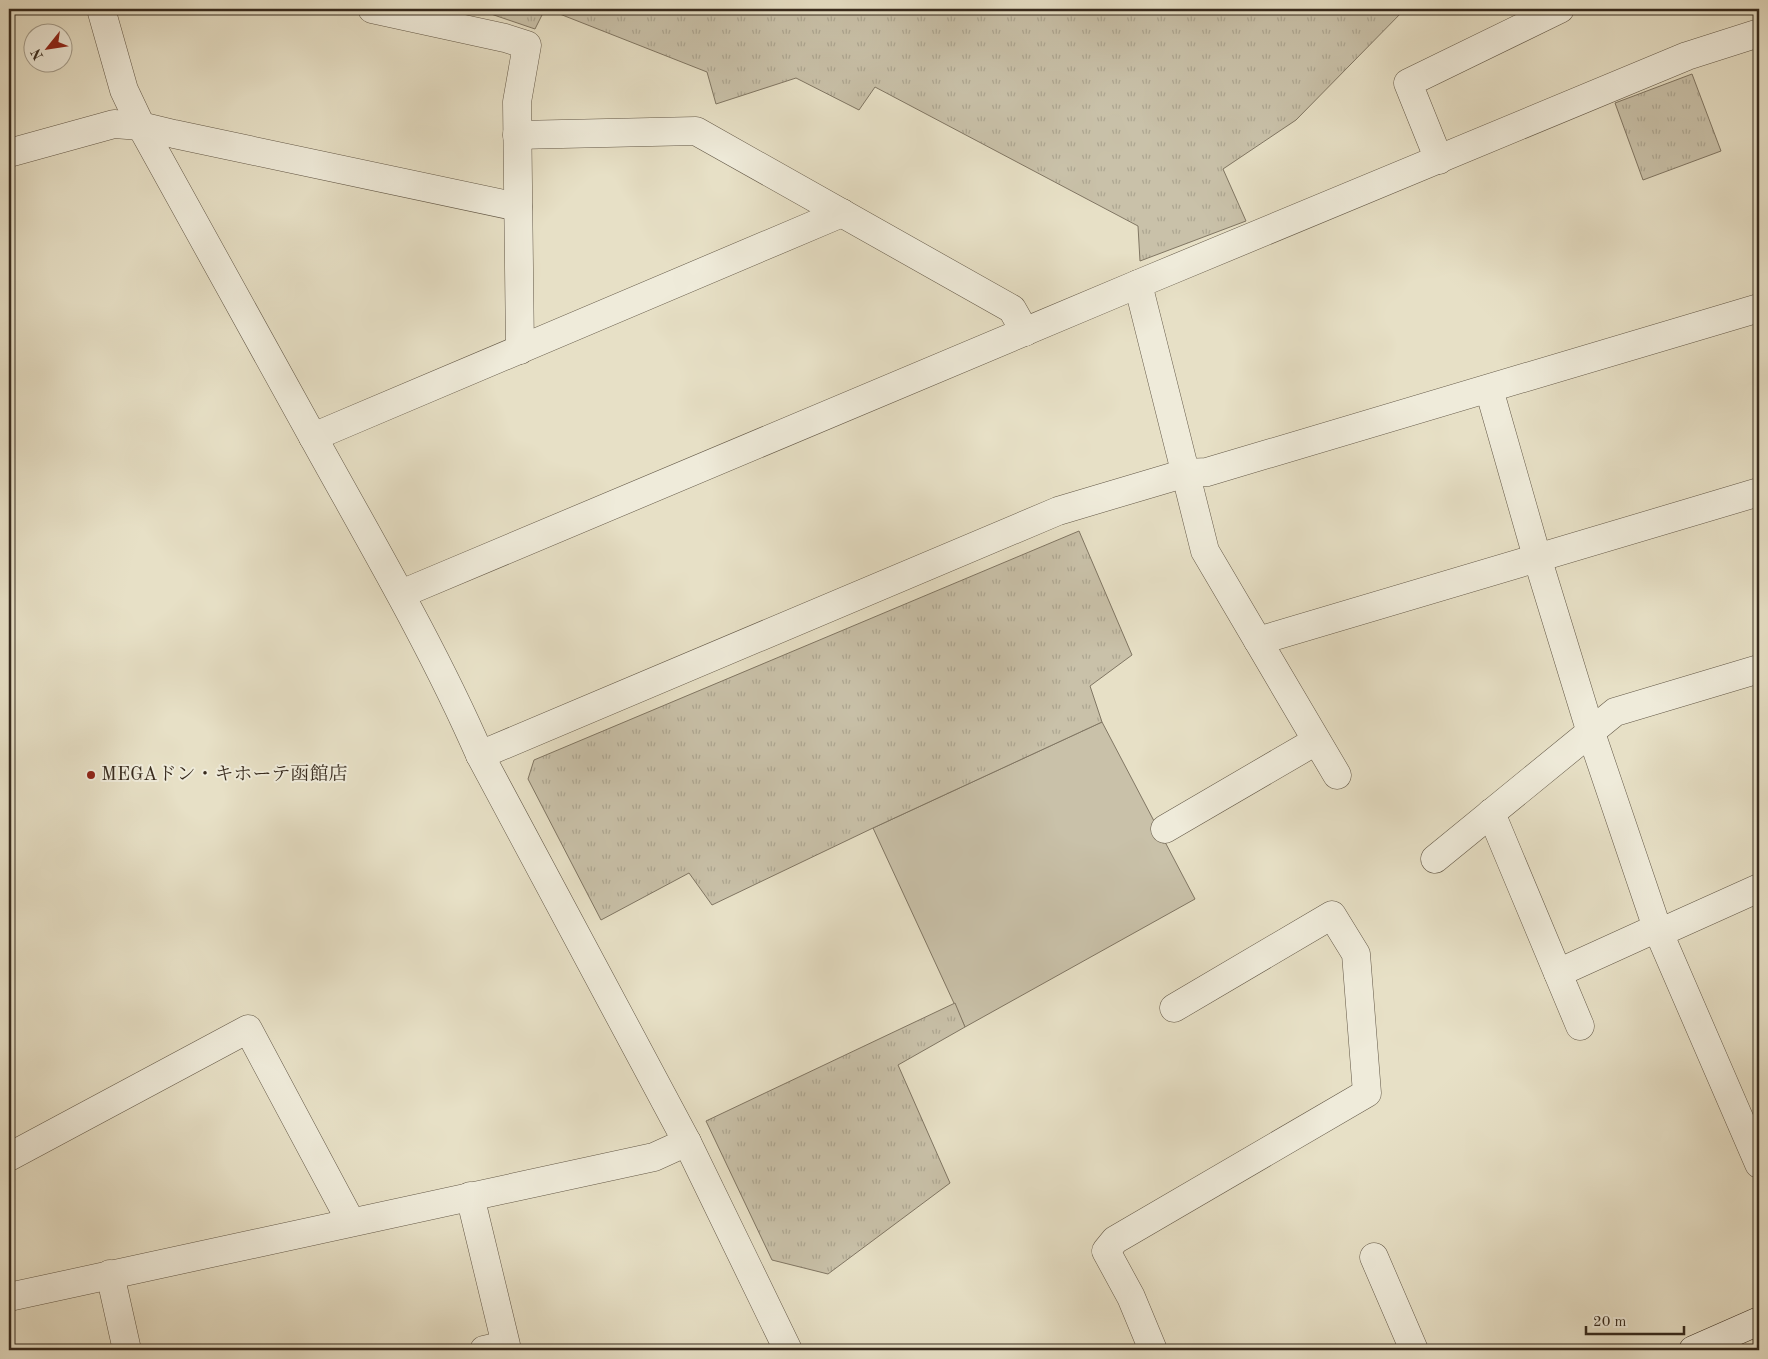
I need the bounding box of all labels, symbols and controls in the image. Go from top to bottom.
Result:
north arrow [22,22,72,72]
text: N [29,46,46,62]
place label: MEGAドン・キホーテ函館店 [101,764,348,785]
marker: MEGAドン・キホーテ函館店 [85,769,97,781]
scale bar [1586,1304,1683,1336]
text: 20 m [1593,1315,1627,1330]

